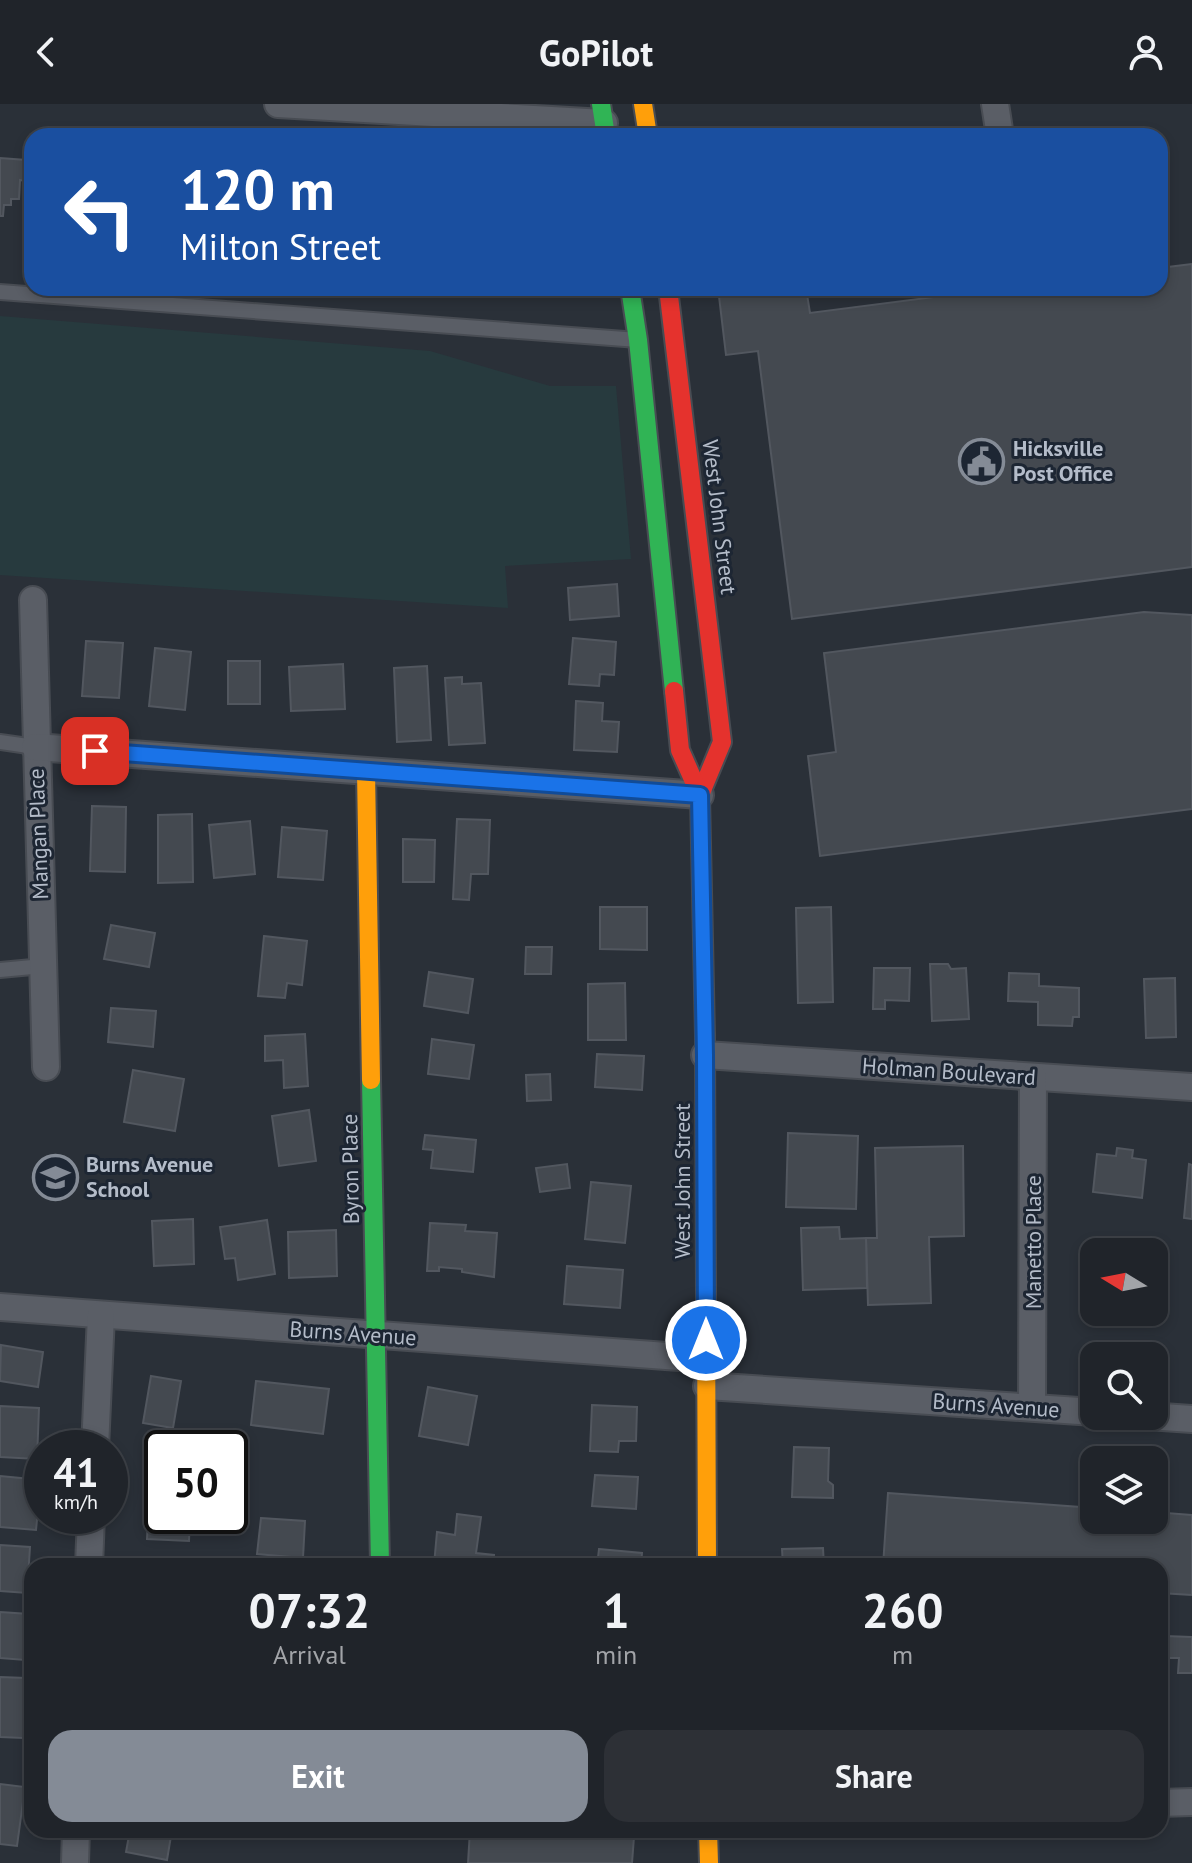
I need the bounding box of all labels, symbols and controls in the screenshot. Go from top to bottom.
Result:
text: GoPilot [539,29,653,76]
icon: back [24,30,68,74]
icon: person [1124,30,1168,74]
text: 120 m [180,153,335,225]
icon: left [48,160,152,264]
text: Milton Street [180,223,381,270]
place label: Hicksville Post Office [1013,434,1113,487]
public building icon: Hicksville Post Office [958,437,1006,485]
street label: West John Street [697,438,743,596]
pin [61,717,129,785]
icon: arrive [73,729,117,773]
street label: Mangan Place [22,768,54,900]
street label: Holman Boulevard [861,1051,1037,1091]
street label: West John Street [668,1103,696,1259]
street label: Byron Place [335,1114,365,1224]
place label: Burns Avenue School [86,1150,213,1203]
school or university icon: Burns Avenue School [31,1153,79,1201]
street label: Manetto Place [1019,1175,1047,1309]
north arrow [1080,1238,1168,1326]
map controls [1080,1238,1168,1534]
position arrow [664,1298,748,1382]
street label: Burns Avenue [288,1315,418,1351]
button: search [1080,1342,1168,1430]
street label: Burns Avenue [931,1387,1061,1423]
speed limit sign: 50 [144,1430,248,1534]
text: 41 [53,1446,99,1498]
button: layers [1080,1446,1168,1534]
text: km/h [54,1489,98,1515]
text: 07:32 [249,1579,370,1641]
text: 1 [602,1579,630,1641]
text: 260 [862,1579,943,1641]
text: Arrival [273,1638,346,1671]
text: min [595,1638,637,1671]
text: m [892,1638,913,1671]
button: Exit [48,1730,588,1822]
button: Share [604,1730,1144,1822]

